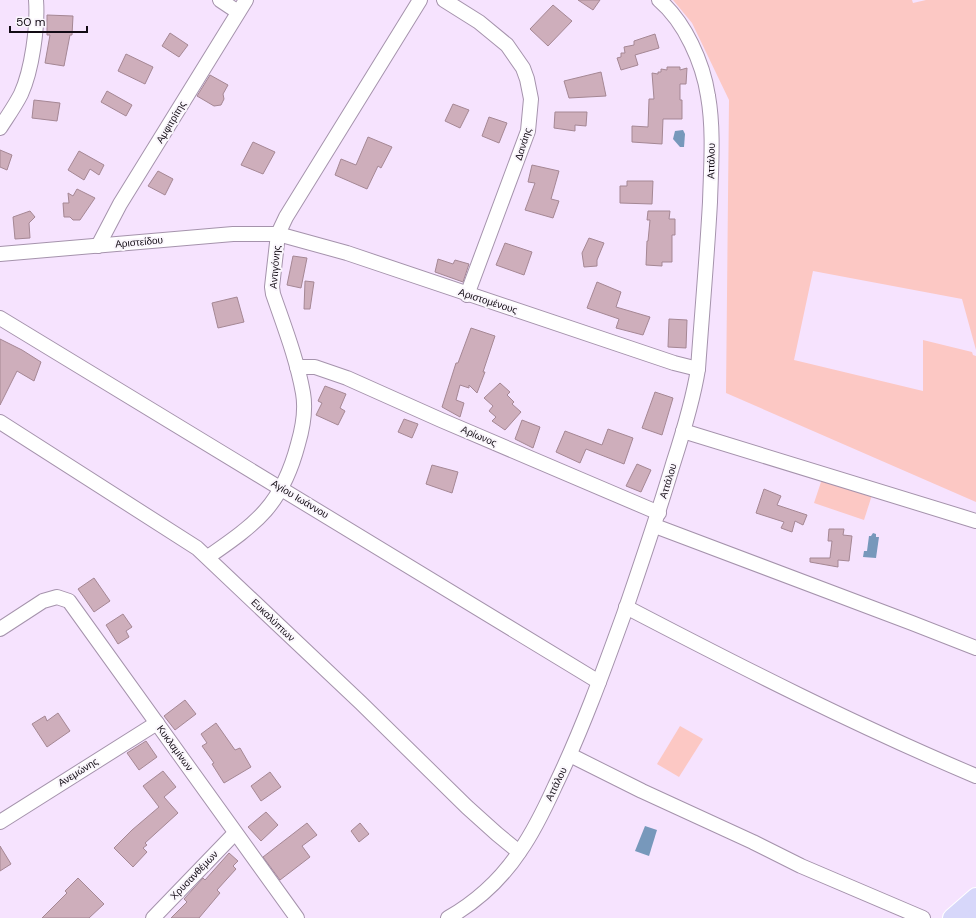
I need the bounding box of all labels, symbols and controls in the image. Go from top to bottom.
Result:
scale bar [10,8,87,34]
text: 50 m [16,14,45,30]
street label: Αμφιτρίτης [153,98,189,146]
street label: Δανάης [512,126,534,162]
street label: Αττάλου [704,143,718,179]
street label: Αριστείδου [115,233,163,251]
street label: Αντιγόνης [267,245,283,289]
street label: Αριστομένους [457,285,519,317]
street label: Αρίωνος [459,423,499,449]
street label: Αττάλου [657,462,679,500]
street label: Αγίου Ιωάννου [269,477,331,521]
street label: Ευκαλύπτων [248,596,298,644]
street label: Κυκλαμίνων [154,723,196,773]
street label: Ανεμώνης [56,754,101,789]
street label: Αττάλου [542,765,570,803]
street label: Χρυσανθέμων [167,848,221,902]

